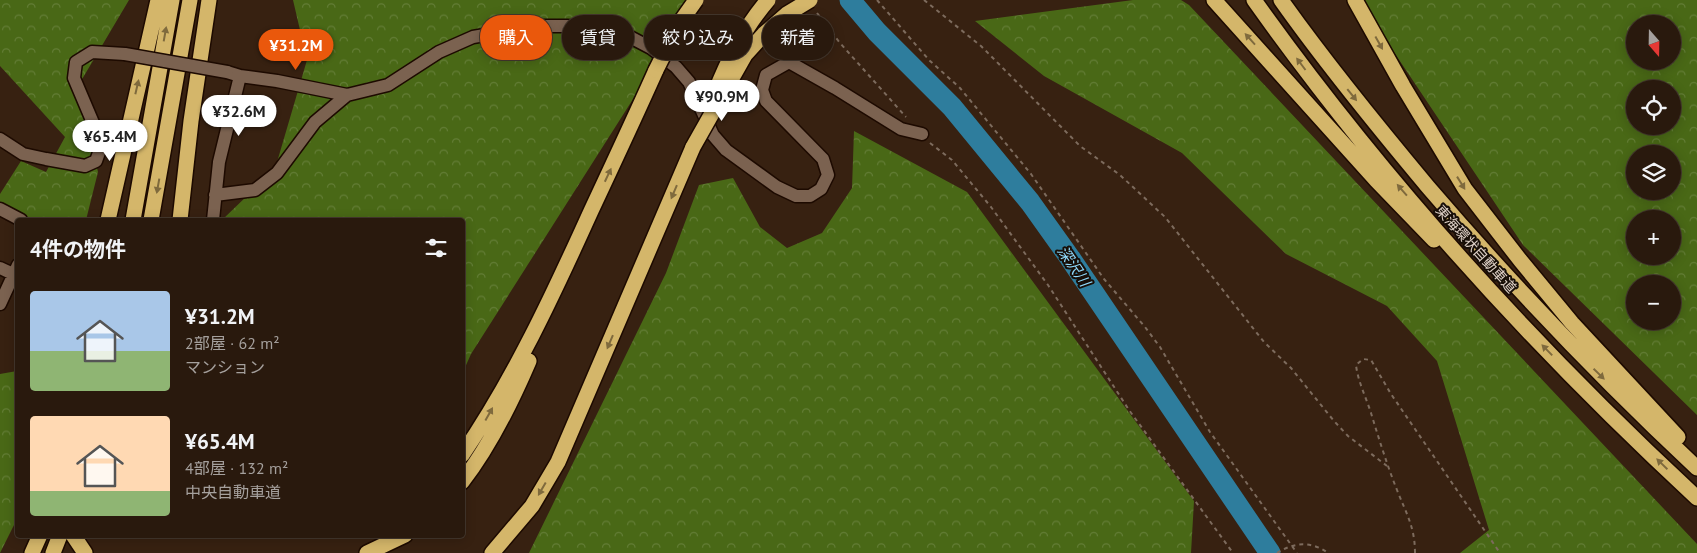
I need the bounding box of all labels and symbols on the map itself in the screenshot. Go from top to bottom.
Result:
north arrow [1626,15,1681,70]
one-way arrow [162,26,170,42]
pin: ¥31.2M [255,28,337,71]
one-way arrow [1244,34,1256,46]
one-way arrow [1374,36,1383,49]
one-way arrow [1295,58,1306,71]
one-way arrow [133,79,141,95]
pin: ¥90.9M [681,80,763,122]
one-way arrow [1347,89,1358,102]
pin: ¥32.6M [198,94,280,137]
pin: ¥65.4M [69,120,151,162]
one-way arrow [605,168,613,182]
one-way arrow [1456,176,1465,189]
one-way arrow [153,178,161,194]
one-way arrow [1397,184,1408,197]
one-way arrow [669,185,677,199]
street label: 東海環状自動車道 [1432,201,1520,297]
water label: 深沢川 [1054,242,1096,292]
one-way arrow [605,335,613,349]
one-way arrow [1541,344,1553,356]
one-way arrow [1593,367,1605,379]
one-way arrow [485,407,493,421]
one-way arrow [1656,459,1668,471]
one-way arrow [538,483,547,496]

